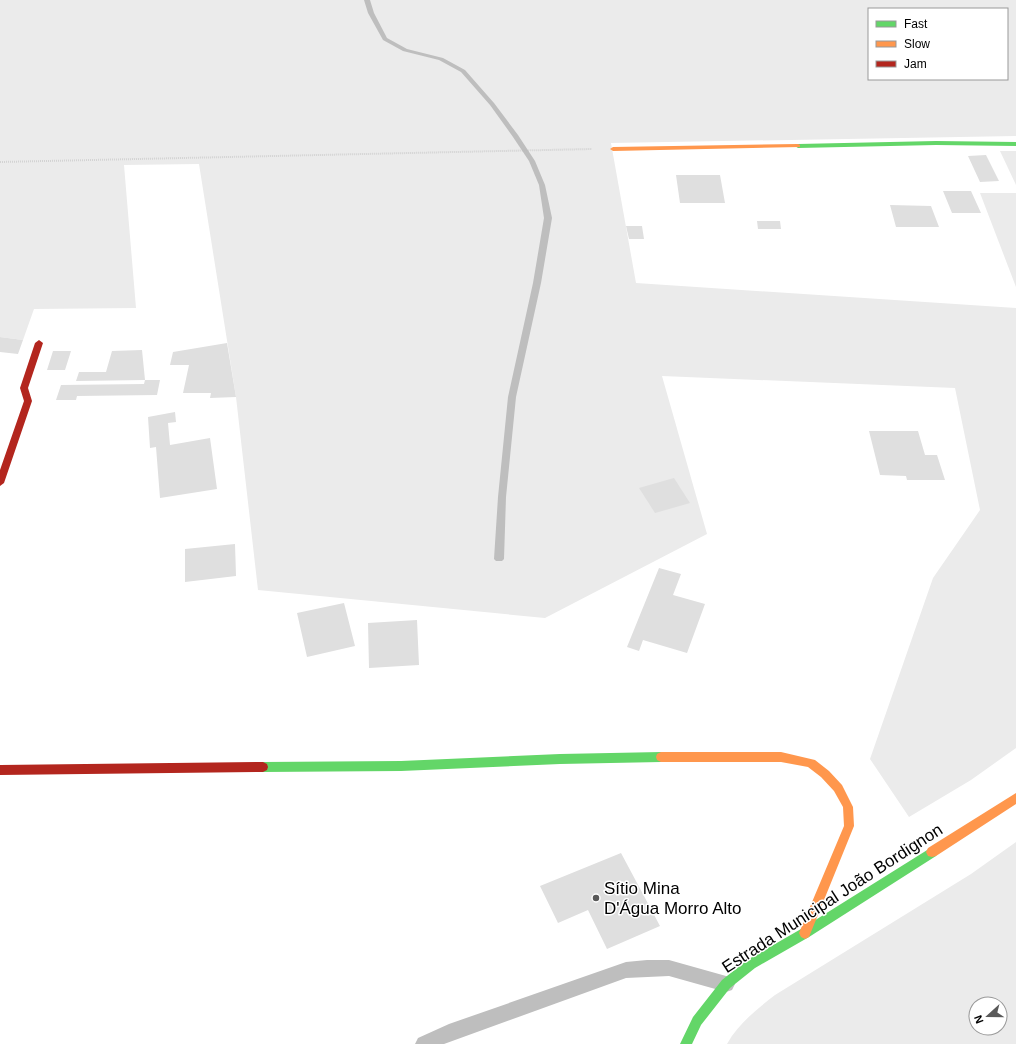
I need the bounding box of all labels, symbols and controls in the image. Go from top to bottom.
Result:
legend [868,8,1008,80]
text: Fast [904,17,928,31]
text: Slow [904,37,930,51]
text: Jam [904,57,927,71]
street label: Estrada Municipal João Bordignon [719,820,946,977]
place label: Sítio Mina D'Água Morro Alto [604,879,741,918]
marker: Sítio Mina D'Água Morro Alto [591,893,601,903]
north arrow [968,996,1008,1036]
text: N [972,1014,986,1025]

